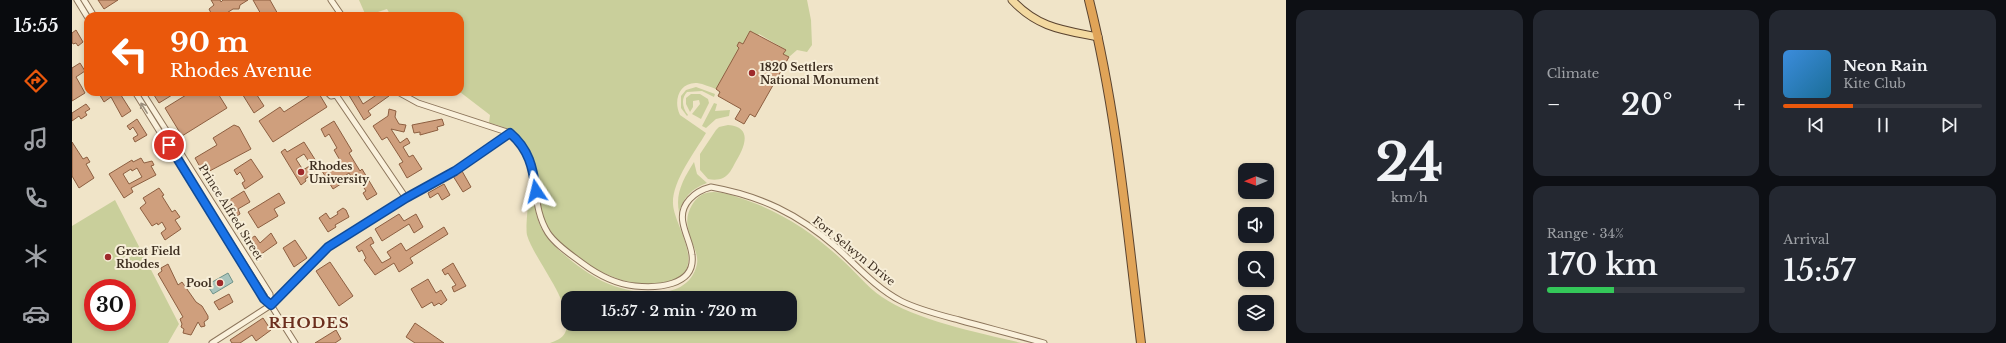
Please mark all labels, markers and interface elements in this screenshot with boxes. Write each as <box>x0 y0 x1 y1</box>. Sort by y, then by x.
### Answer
text: 15:55 <box>13 15 59 37</box>
text: 90 m <box>170 25 248 60</box>
icon: left <box>104 28 156 80</box>
text: Neon Rain <box>1843 56 1928 75</box>
text: Rhodes Avenue <box>170 60 312 82</box>
place label: 1820 Settlers National Monument <box>760 60 880 87</box>
text: Climate <box>1547 65 1599 82</box>
icon: directions <box>22 67 50 95</box>
marker: 1820 Settlers National Monument <box>747 68 757 78</box>
text: Kite Club <box>1843 75 1906 92</box>
text: 20° <box>1621 86 1673 123</box>
text: − <box>1547 91 1561 118</box>
text: + <box>1733 91 1745 118</box>
one-way arrow <box>140 102 148 114</box>
icon: previous <box>1805 114 1827 136</box>
icon: pause <box>1872 114 1894 136</box>
icon: next <box>1938 114 1960 136</box>
icon: music <box>22 125 50 153</box>
pin <box>152 128 186 162</box>
text: 24 <box>1375 131 1444 195</box>
icon: arrive <box>158 134 180 156</box>
place label: Rhodes University <box>309 159 370 186</box>
street label: Prince Alfred Street <box>196 161 267 263</box>
north arrow <box>1238 163 1274 199</box>
map controls <box>1238 163 1274 331</box>
marker: Rhodes University <box>296 167 306 177</box>
position arrow <box>515 170 557 212</box>
icon: phone <box>22 184 50 212</box>
text: km/h <box>1391 189 1428 206</box>
button: sound <box>1238 207 1274 243</box>
street label: Fort Selwyn Drive <box>810 213 898 289</box>
text: Range · 34% <box>1547 225 1624 242</box>
text: Arrival <box>1783 231 1829 248</box>
icon: climate <box>22 242 50 270</box>
place label: Great Field Rhodes <box>116 244 181 271</box>
text: 170 km <box>1547 246 1658 283</box>
button: search <box>1238 251 1274 287</box>
marker: Great Field Rhodes <box>103 252 113 262</box>
text: 15:57 <box>1783 252 1856 289</box>
place label: Pool <box>186 276 212 290</box>
marker: Pool <box>215 278 225 288</box>
speed limit sign: 30 <box>84 279 136 331</box>
button: layers <box>1238 295 1274 331</box>
icon: car <box>22 300 50 328</box>
text: 15:57 · 2 min · 720 m <box>601 301 757 320</box>
district label: RHODES <box>268 313 350 332</box>

